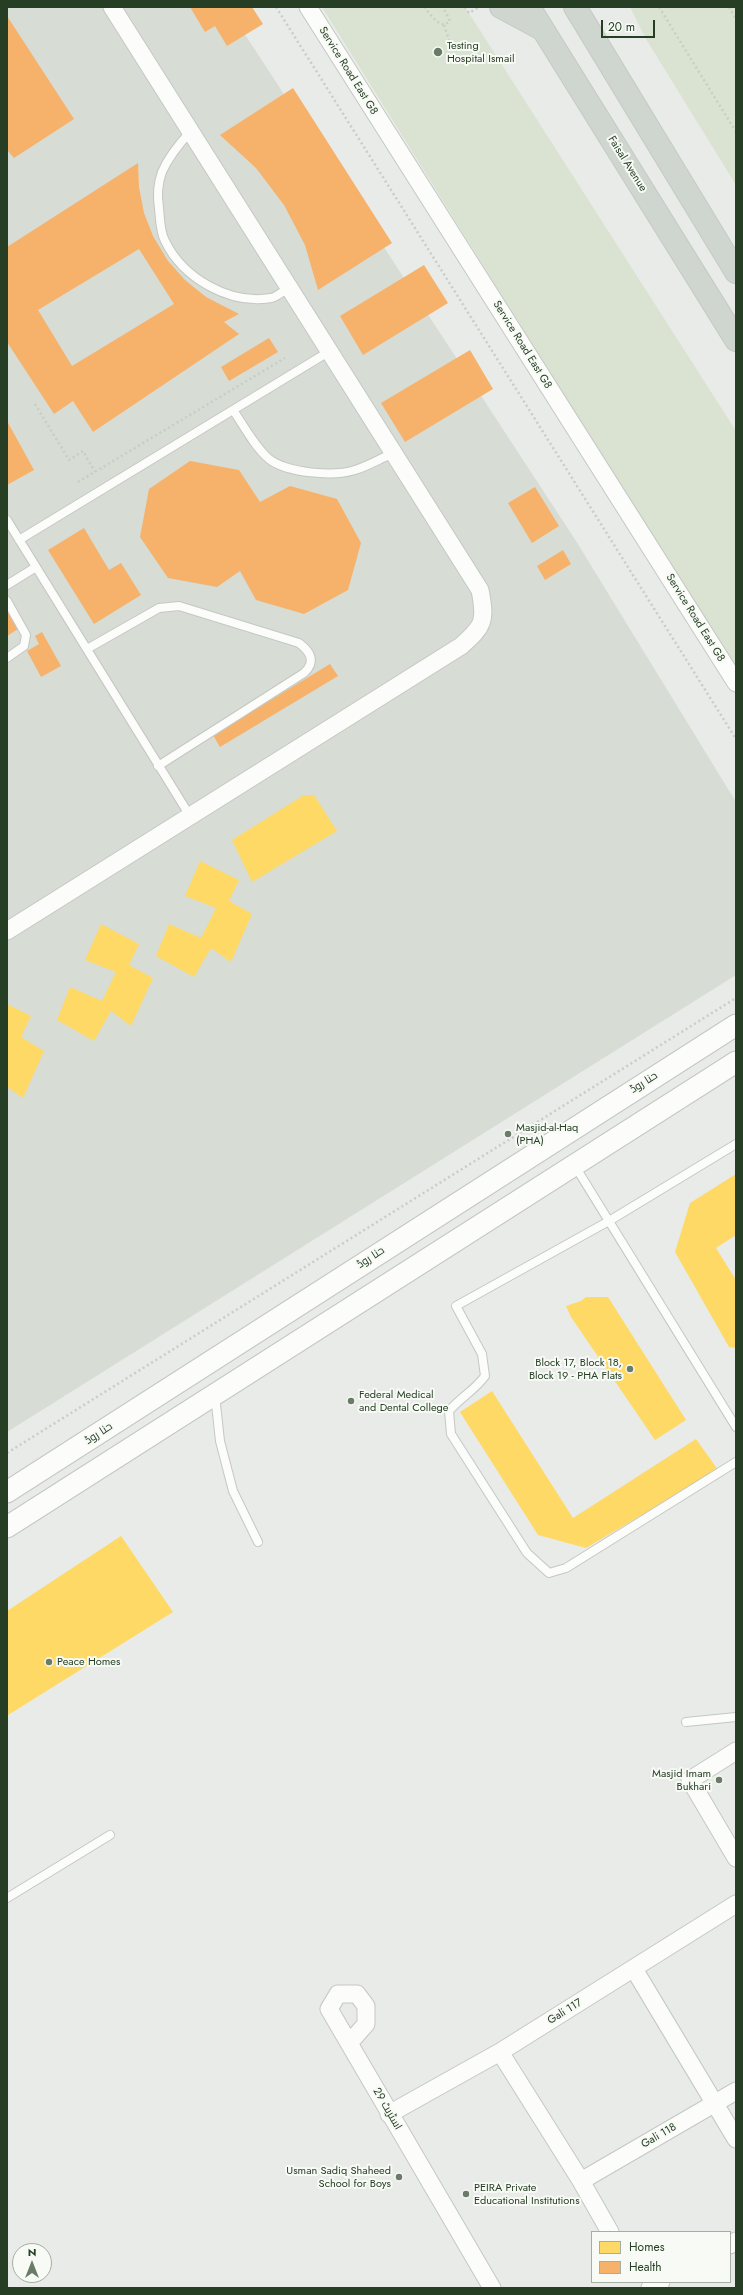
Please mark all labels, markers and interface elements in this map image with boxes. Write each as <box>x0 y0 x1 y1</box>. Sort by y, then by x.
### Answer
scale bar <box>603 12 657 38</box>
text: 20 m <box>608 18 635 36</box>
street label: Service Road East G8 <box>316 25 380 117</box>
place label: Testing Hospital Ismail <box>447 39 515 65</box>
marker: Testing Hospital Ismail <box>432 46 444 58</box>
street label: Faisal Avenue <box>605 134 649 194</box>
street label: Service Road East G8 <box>490 299 554 391</box>
street label: Service Road East G8 <box>663 572 727 664</box>
street label: حنا روڈ <box>628 1069 660 1097</box>
place label: Masjid-al-Haq (PHA) <box>516 1121 578 1147</box>
marker: Masjid-al-Haq (PHA) <box>503 1129 513 1139</box>
street label: حنا روڈ <box>355 1244 387 1272</box>
place label: Block 17, Block 18, Block 19 - PHA Flats <box>529 1356 622 1382</box>
marker: Block 17, Block 18, Block 19 - PHA Flats <box>625 1364 635 1374</box>
place label: Federal Medical and Dental College <box>359 1388 449 1414</box>
marker: Federal Medical and Dental College <box>346 1396 356 1406</box>
street label: حنا روڈ <box>83 1420 115 1448</box>
place label: Peace Homes <box>57 1655 120 1669</box>
marker: Peace Homes <box>44 1657 54 1667</box>
place label: Masjid Imam Bukhari <box>652 1767 711 1793</box>
marker: Masjid Imam Bukhari <box>714 1775 724 1785</box>
street label: Gali 117 <box>545 1996 585 2028</box>
street label: اسٹریٹ 29 <box>370 2086 404 2132</box>
street label: Gali 118 <box>639 2121 679 2151</box>
place label: Usman Sadiq Shaheed School for Boys <box>286 2164 391 2190</box>
marker: Usman Sadiq Shaheed School for Boys <box>394 2172 404 2182</box>
place label: PEIRA Private Educational Institutions <box>474 2181 580 2207</box>
marker: PEIRA Private Educational Institutions <box>461 2189 471 2199</box>
legend <box>591 2231 731 2283</box>
text: Homes <box>629 2238 665 2256</box>
north arrow <box>12 2243 52 2283</box>
text: N <box>28 2244 36 2260</box>
text: Health <box>629 2258 661 2276</box>

